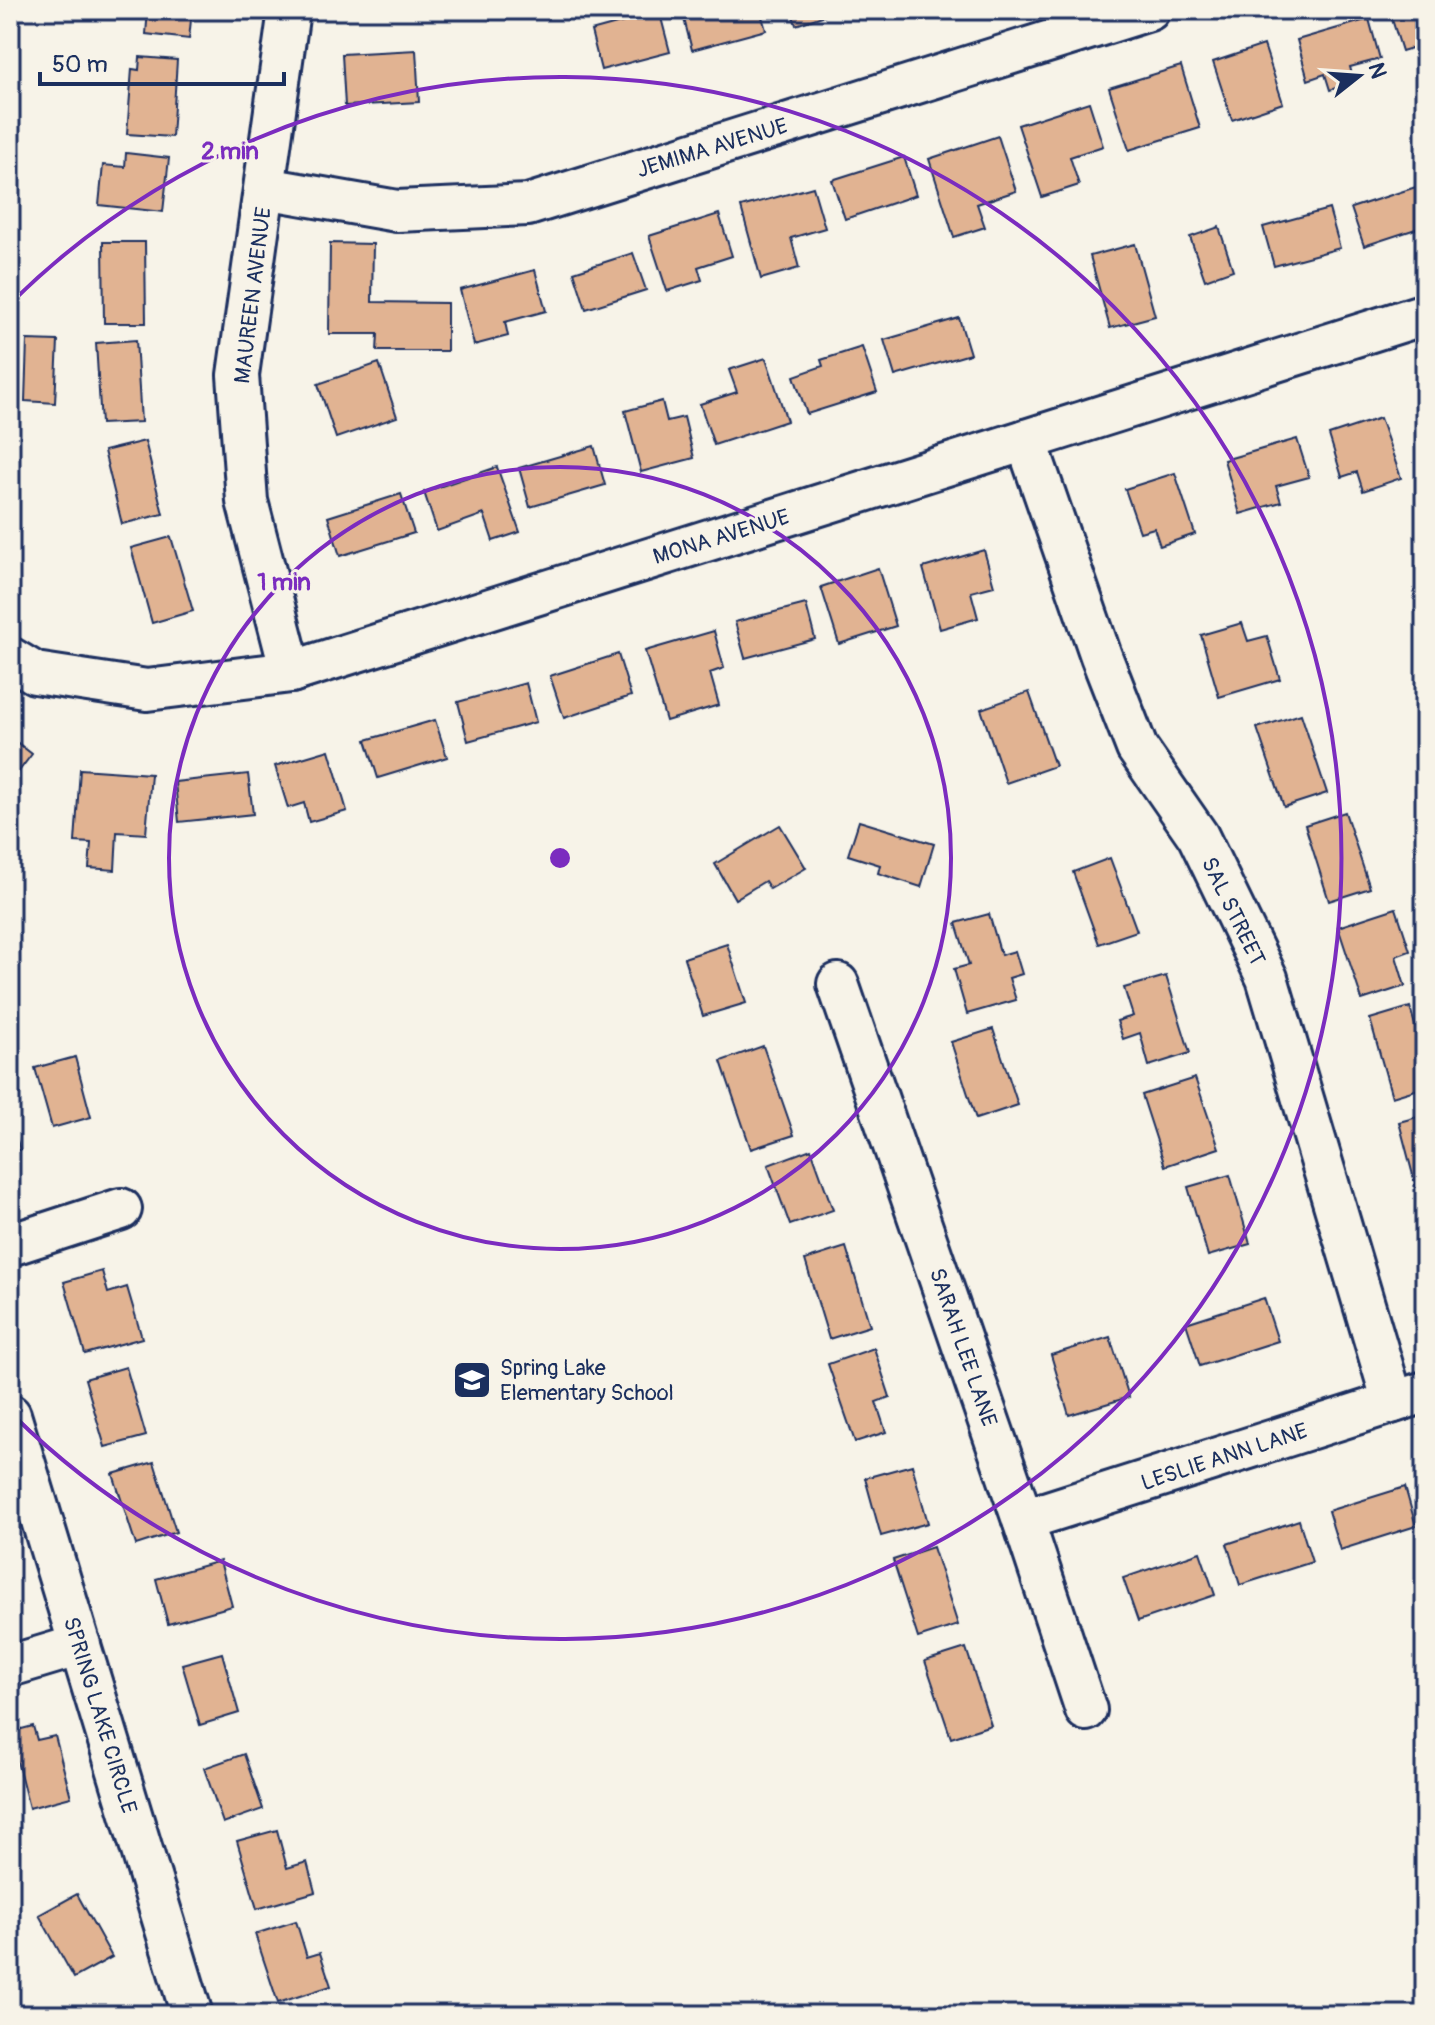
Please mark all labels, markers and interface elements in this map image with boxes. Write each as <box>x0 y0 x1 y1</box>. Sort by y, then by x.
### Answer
scale bar <box>40 36 284 86</box>
north arrow <box>1319 36 1399 116</box>
text: 50 m <box>52 50 108 79</box>
text: N <box>1362 59 1393 82</box>
street label: JEMIMA AVENUE <box>633 112 791 184</box>
text: 2 min <box>201 137 259 166</box>
street label: MAUREEN AVENUE <box>228 205 278 385</box>
street label: MONA AVENUE <box>650 503 793 571</box>
text: 1 min <box>257 568 311 597</box>
centre of rings <box>546 844 574 872</box>
street label: SAL STREET <box>1195 853 1271 970</box>
street label: SARAH LEE LANE <box>923 1264 1003 1430</box>
place label: Spring Lake Elementary School <box>500 1354 674 1407</box>
school or university icon: Spring Lake Elementary School <box>451 1359 493 1401</box>
street label: LESLIE ANN LANE <box>1138 1417 1311 1497</box>
street label: SPRING LAKE CIRCLE <box>57 1614 143 1817</box>

